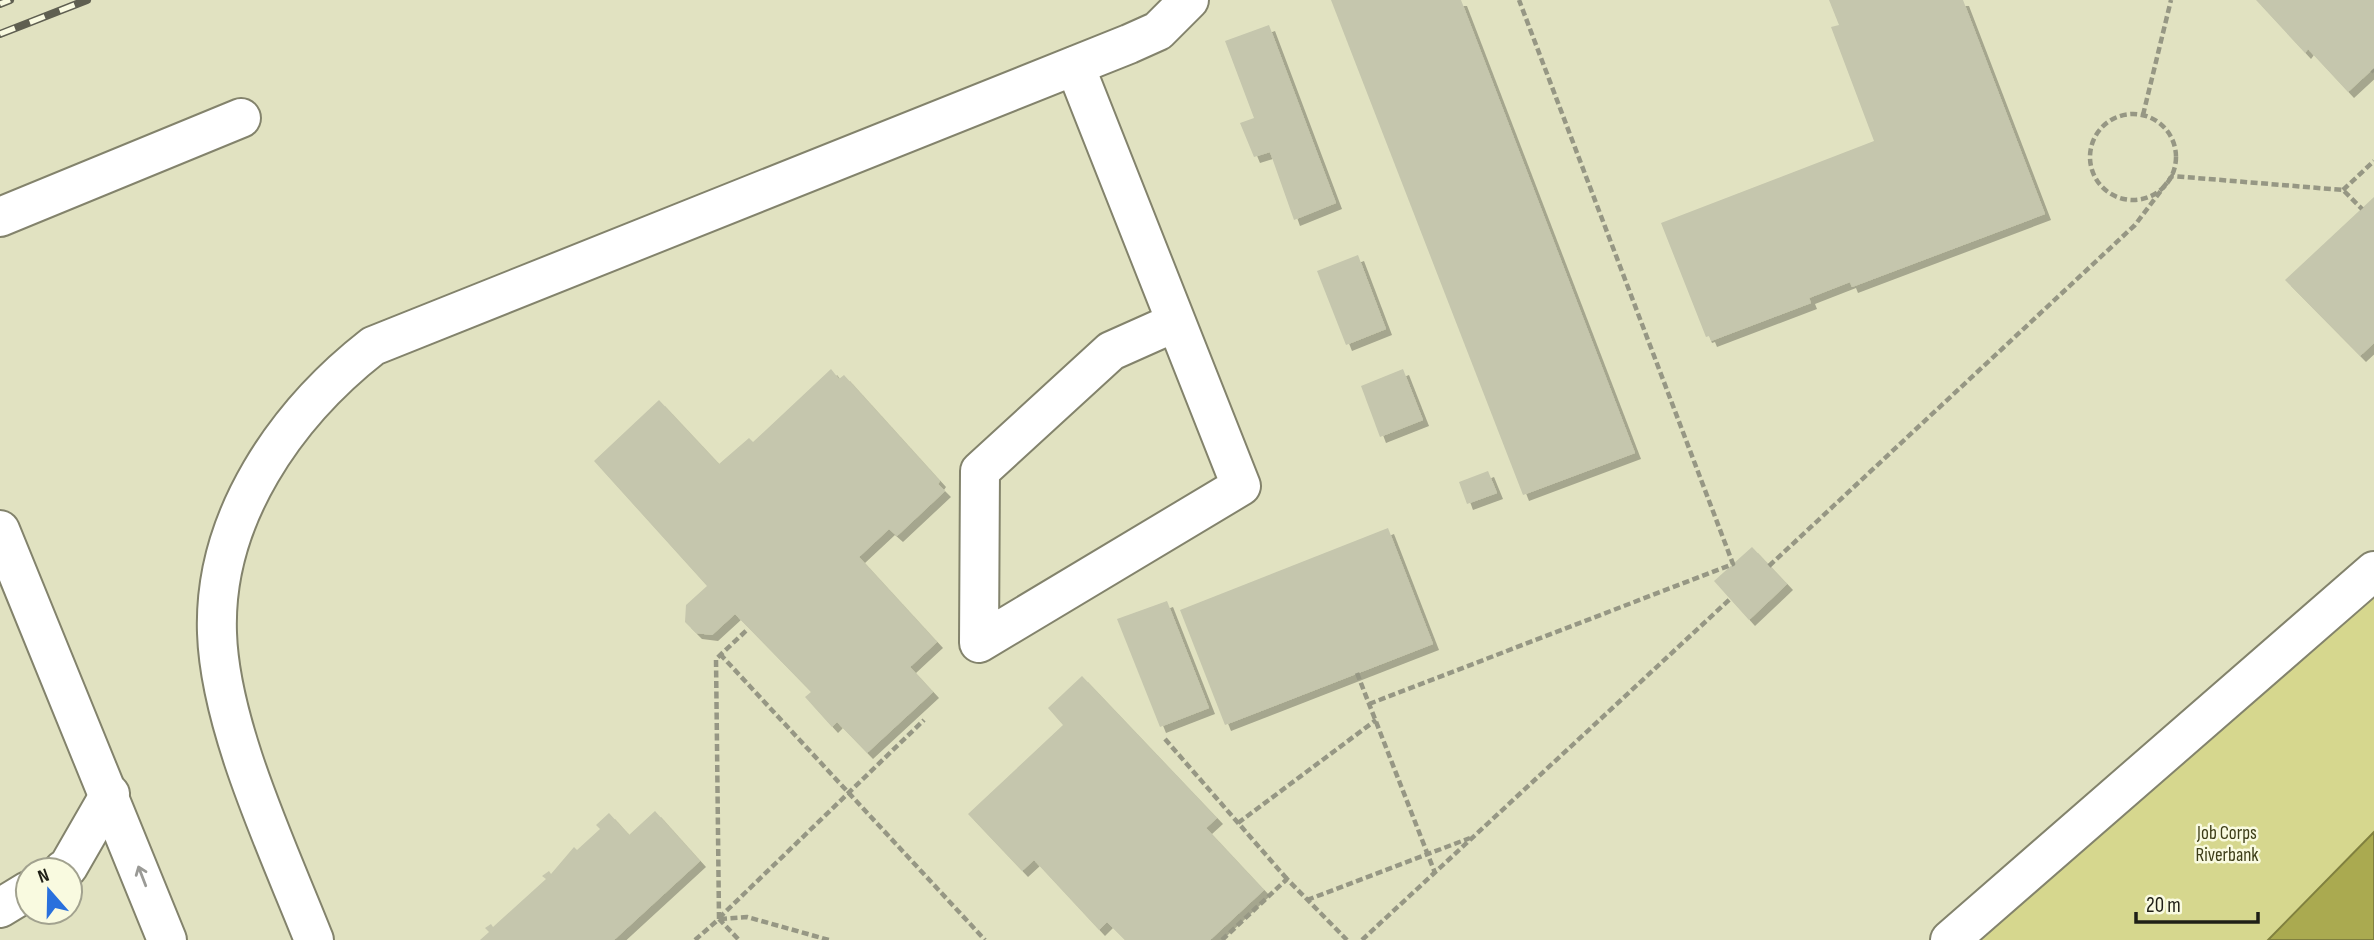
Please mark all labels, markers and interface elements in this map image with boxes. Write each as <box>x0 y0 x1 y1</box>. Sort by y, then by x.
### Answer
park label: Job Corps Riverbank <box>2195 822 2259 867</box>
north arrow <box>14 856 84 926</box>
text: N <box>35 864 52 889</box>
one-way arrow <box>135 866 148 888</box>
scale bar <box>2136 880 2258 924</box>
text: 20 m <box>2146 893 2181 918</box>

